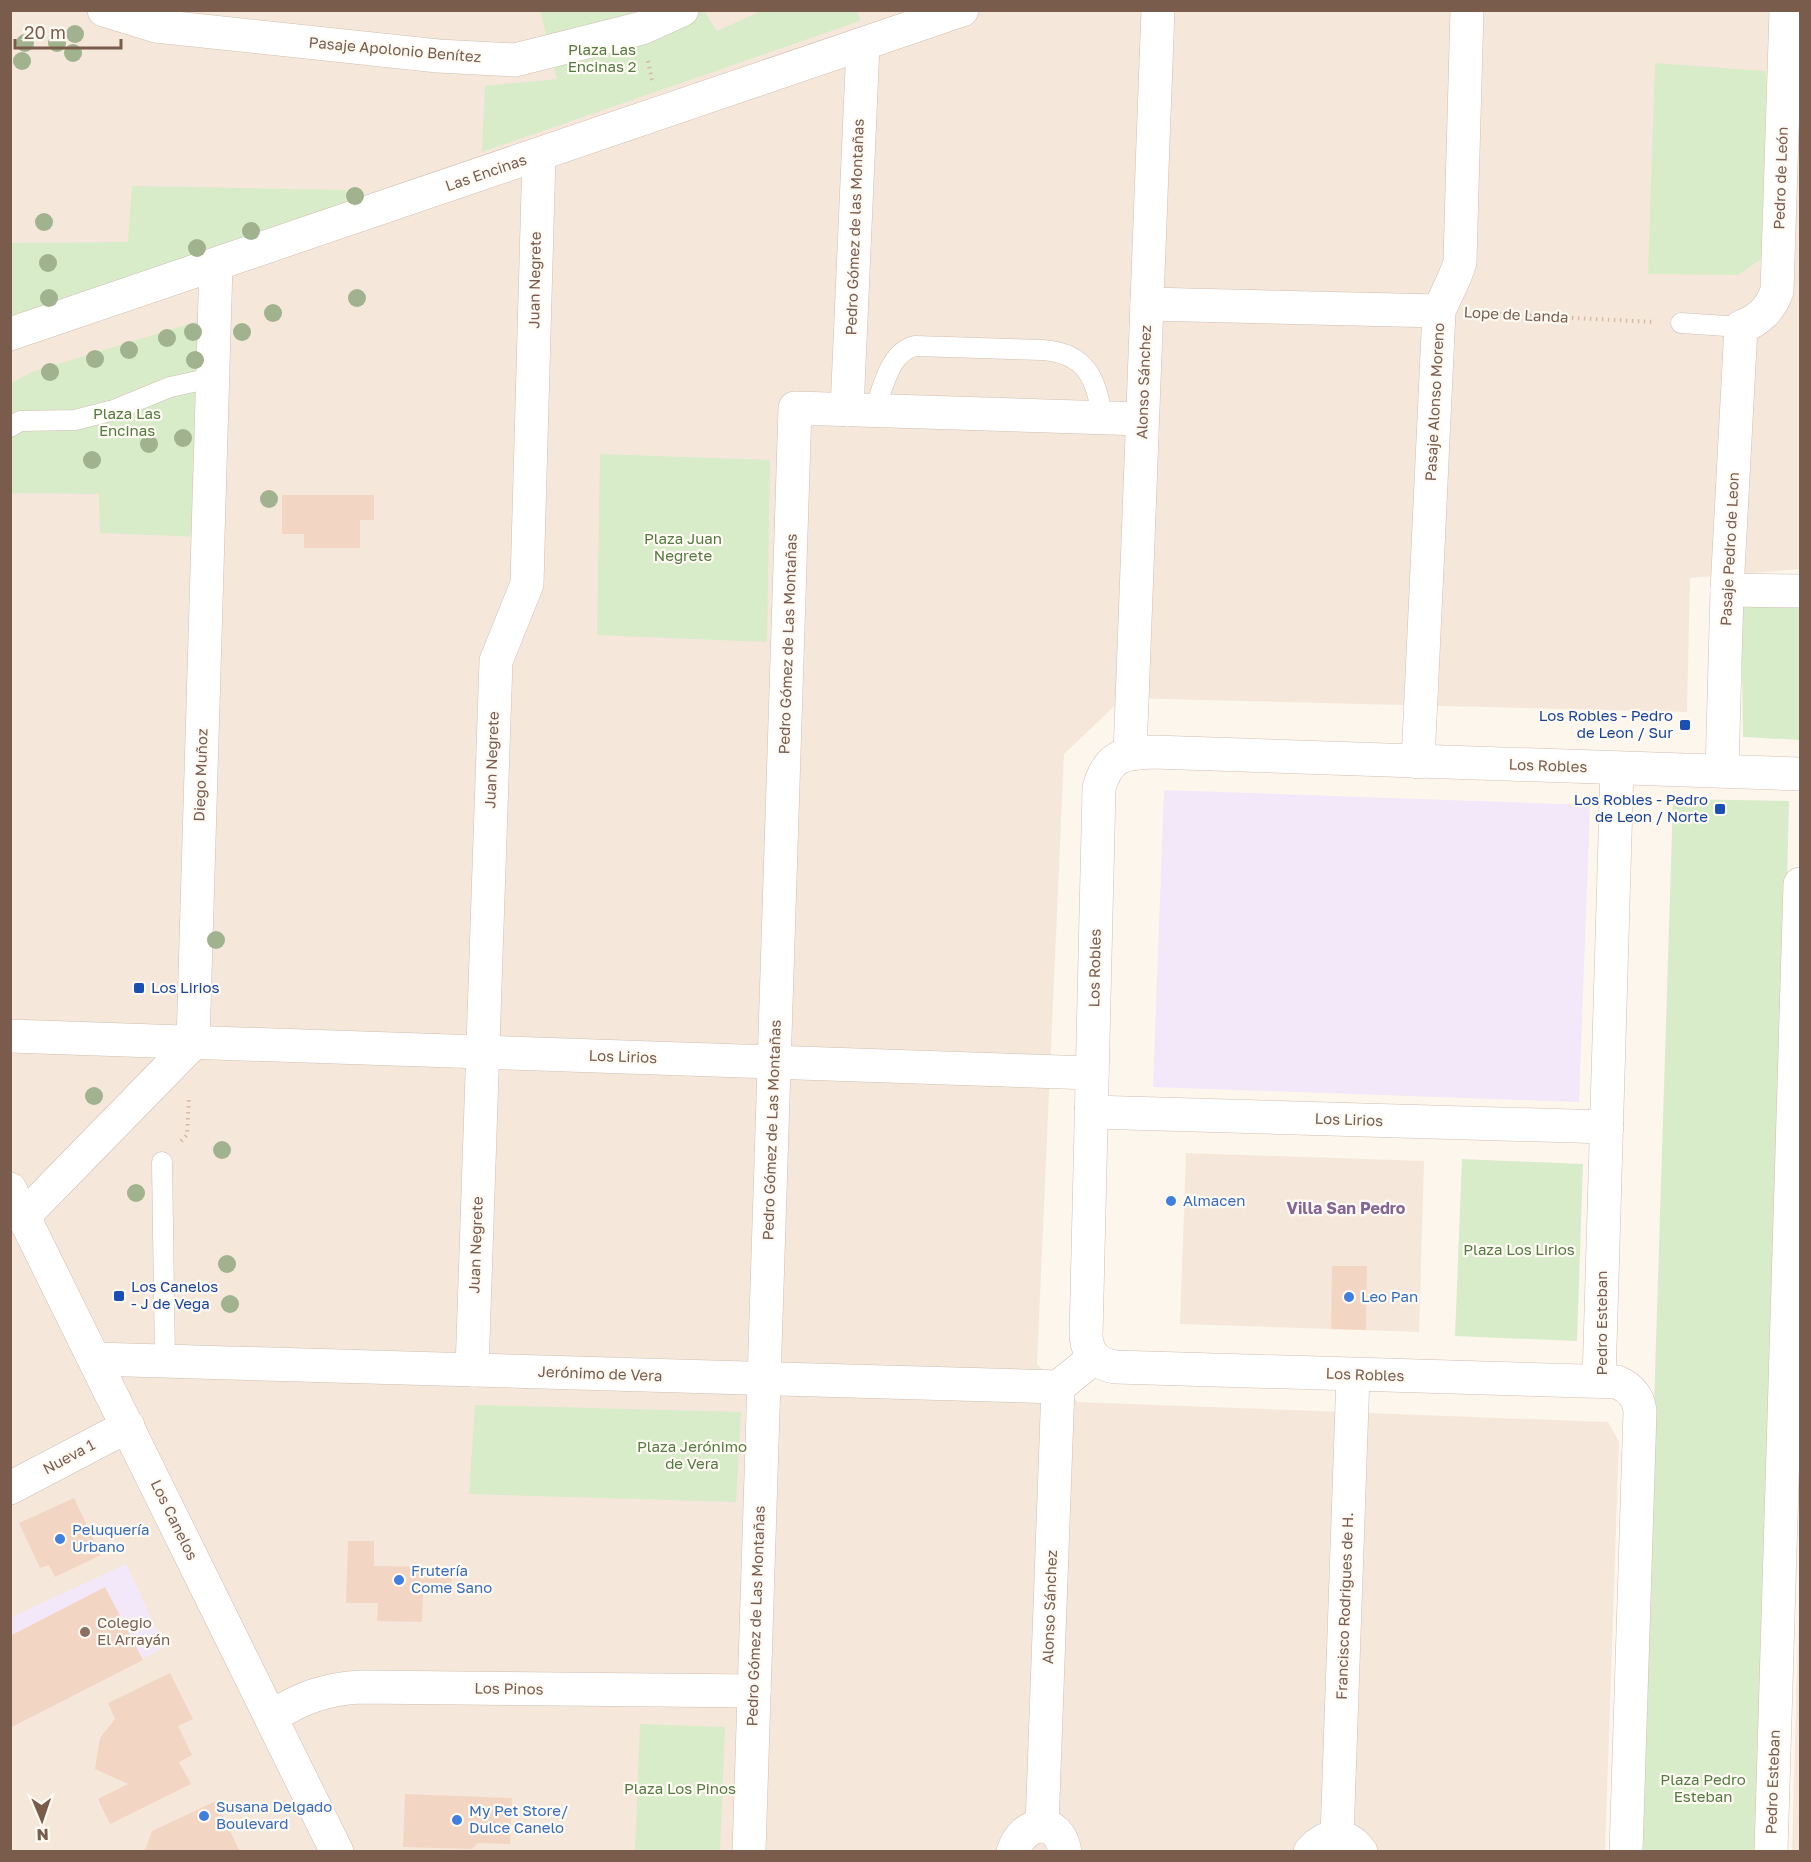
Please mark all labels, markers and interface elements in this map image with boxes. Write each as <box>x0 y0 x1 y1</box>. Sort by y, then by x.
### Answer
scale bar <box>15 12 122 50</box>
text: 20 m <box>24 21 66 43</box>
street label: Pasaje Apolonio Benítez <box>308 32 483 66</box>
park label: Plaza Las Encinas 2 <box>568 40 636 75</box>
street label: Pedro Gómez de las Montañas <box>841 118 867 336</box>
street label: Pedro de León <box>1769 126 1791 230</box>
street label: Las Encinas <box>443 150 529 194</box>
street label: Juan Negrete <box>524 231 544 329</box>
street label: Lope de Landa <box>1463 302 1569 326</box>
street label: Pasaje Alonso Moreno <box>1421 322 1447 482</box>
street label: Alonso Sánchez <box>1132 324 1154 439</box>
park label: Plaza Las Encinas <box>93 404 161 439</box>
street label: Pasaje Pedro de Leon <box>1716 472 1742 626</box>
park label: Plaza Juan Negrete <box>644 529 722 564</box>
street label: Pedro Gómez de Las Montañas <box>774 533 800 755</box>
place label: Los Robles - Pedro de Leon / Sur <box>1539 706 1673 741</box>
street label: Juan Negrete <box>480 711 502 809</box>
marker: Los Robles - Pedro de Leon / Sur <box>1678 718 1692 732</box>
street label: Diego Muñoz <box>189 728 211 822</box>
street label: Los Robles <box>1508 755 1588 775</box>
place label: Los Robles - Pedro de Leon / Norte <box>1574 790 1708 825</box>
marker: Los Robles - Pedro de Leon / Norte <box>1713 802 1727 816</box>
street label: Los Robles <box>1084 928 1104 1007</box>
place label: Los Lirios <box>151 978 220 996</box>
marker: Los Lirios <box>132 981 146 995</box>
street label: Pedro Gómez de Las Montañas <box>758 1019 784 1241</box>
street label: Los Lirios <box>588 1046 658 1066</box>
street label: Los Lirios <box>1314 1109 1384 1129</box>
place label: Almacen <box>1183 1191 1245 1209</box>
marker: Almacen <box>1164 1194 1178 1208</box>
street label: Juan Negrete <box>464 1196 486 1294</box>
district label: Villa San Pedro <box>1287 1198 1406 1218</box>
park label: Plaza Los Lirios <box>1463 1240 1575 1258</box>
street label: Pedro Esteban <box>1592 1271 1610 1375</box>
place label: Los Canelos - J de Vega <box>131 1277 218 1312</box>
place label: Leo Pan <box>1361 1287 1418 1305</box>
marker: Los Canelos - J de Vega <box>112 1289 126 1303</box>
marker: Leo Pan <box>1342 1290 1356 1304</box>
street label: Jerónimo de Vera <box>537 1362 663 1384</box>
street label: Los Robles <box>1325 1364 1405 1384</box>
street label: Nueva 1 <box>39 1435 98 1477</box>
park label: Plaza Jerónimo de Vera <box>637 1437 747 1472</box>
street label: Los Canelos <box>148 1476 202 1563</box>
street label: Pedro Gómez de Las Montañas <box>742 1505 768 1727</box>
street label: Francisco Rodrigues de H. <box>1332 1512 1356 1700</box>
place label: Peluquería Urbano <box>72 1520 150 1555</box>
marker: Peluquería Urbano <box>53 1532 67 1546</box>
street label: Alonso Sánchez <box>1038 1549 1060 1664</box>
place label: Frutería Come Sano <box>411 1561 492 1596</box>
marker: Frutería Come Sano <box>392 1573 406 1587</box>
place label: Colegio El Arrayán <box>97 1613 170 1648</box>
marker: Colegio El Arrayán <box>78 1625 92 1639</box>
street label: Los Pinos <box>474 1678 544 1698</box>
street label: Pedro Esteban <box>1761 1729 1783 1835</box>
park label: Plaza Pedro Esteban <box>1660 1770 1746 1805</box>
park label: Plaza Los Pinos <box>624 1779 736 1797</box>
north arrow <box>12 1790 72 1850</box>
place label: Susana Delgado Boulevard <box>216 1797 332 1832</box>
place label: My Pet Store/ Dulce Canelo <box>469 1801 568 1836</box>
marker: Susana Delgado Boulevard <box>197 1809 211 1823</box>
marker: My Pet Store/ Dulce Canelo <box>450 1813 464 1827</box>
text: N <box>36 1825 49 1845</box>

